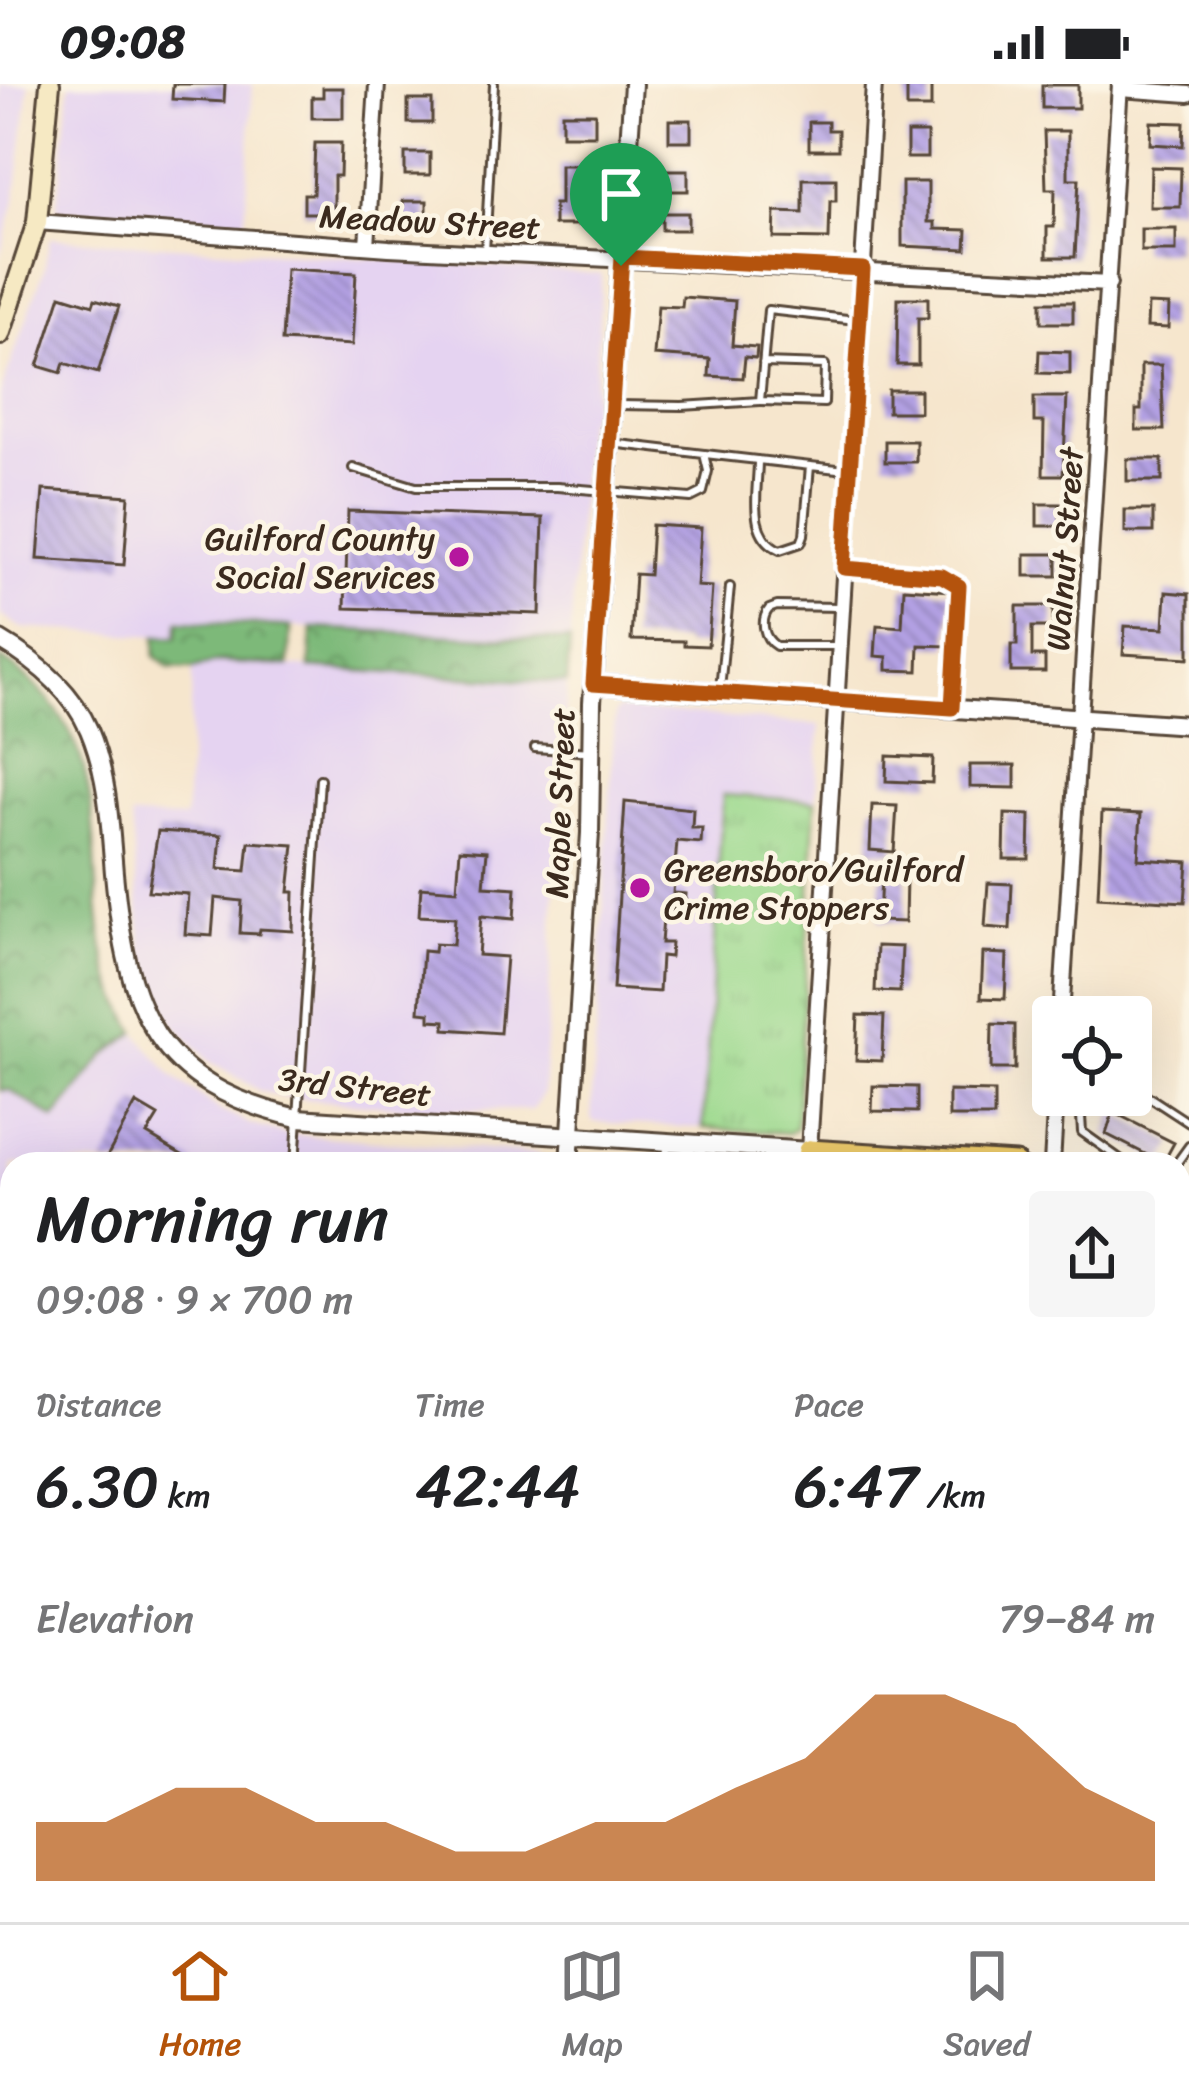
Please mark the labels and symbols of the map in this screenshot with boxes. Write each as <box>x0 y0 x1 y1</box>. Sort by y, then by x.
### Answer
pin <box>570 143 672 266</box>
street label: Meadow Street <box>318 187 542 257</box>
street label: Walnut Street <box>1029 444 1101 653</box>
place label: Guilford County Social Services <box>205 510 436 606</box>
marker: Guilford County Social Services <box>446 544 472 570</box>
street label: Maple Street <box>528 707 592 899</box>
place label: Greensboro/Guilford Crime Stoppers <box>664 841 965 937</box>
marker: Greensboro/Guilford Crime Stoppers <box>627 875 653 901</box>
street label: 3rd Street <box>276 1050 434 1124</box>

